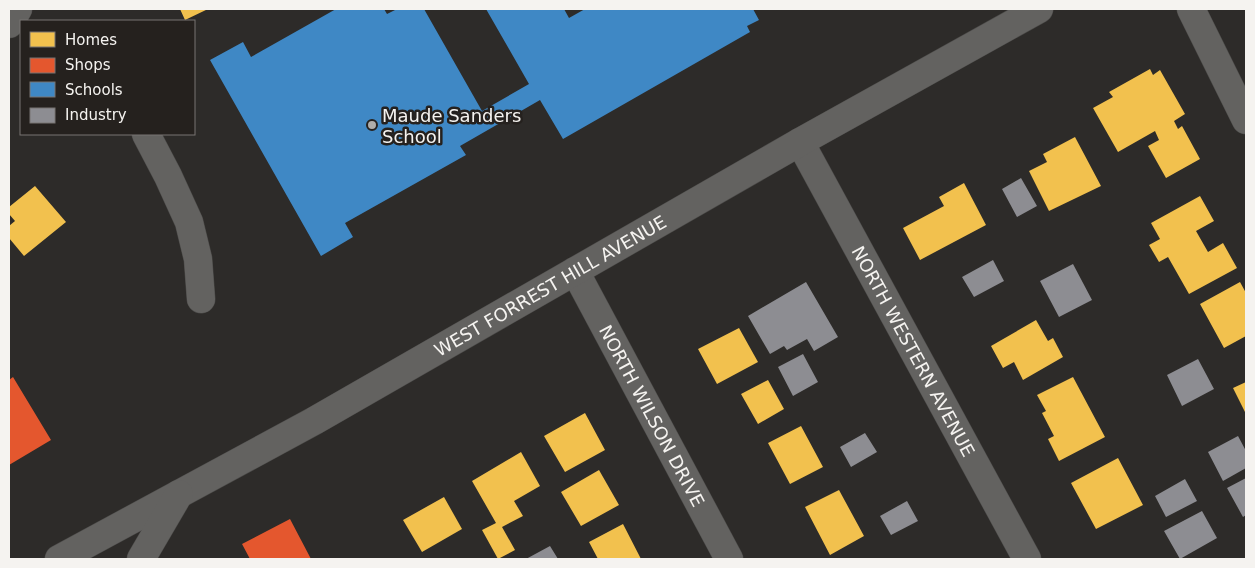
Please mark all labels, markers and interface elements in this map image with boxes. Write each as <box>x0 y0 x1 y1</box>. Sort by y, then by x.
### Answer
legend <box>20 20 195 135</box>
text: Homes <box>65 31 117 49</box>
text: Shops <box>65 56 111 74</box>
text: Schools <box>65 81 123 99</box>
place label: Maude Sanders School <box>382 105 521 147</box>
text: Industry <box>65 106 127 124</box>
marker: Maude Sanders School <box>366 119 378 131</box>
street label: WEST FORREST HILL AVENUE <box>430 211 670 360</box>
street label: NORTH WESTERN AVENUE <box>848 242 980 460</box>
street label: NORTH WILSON DRIVE <box>595 321 709 510</box>

